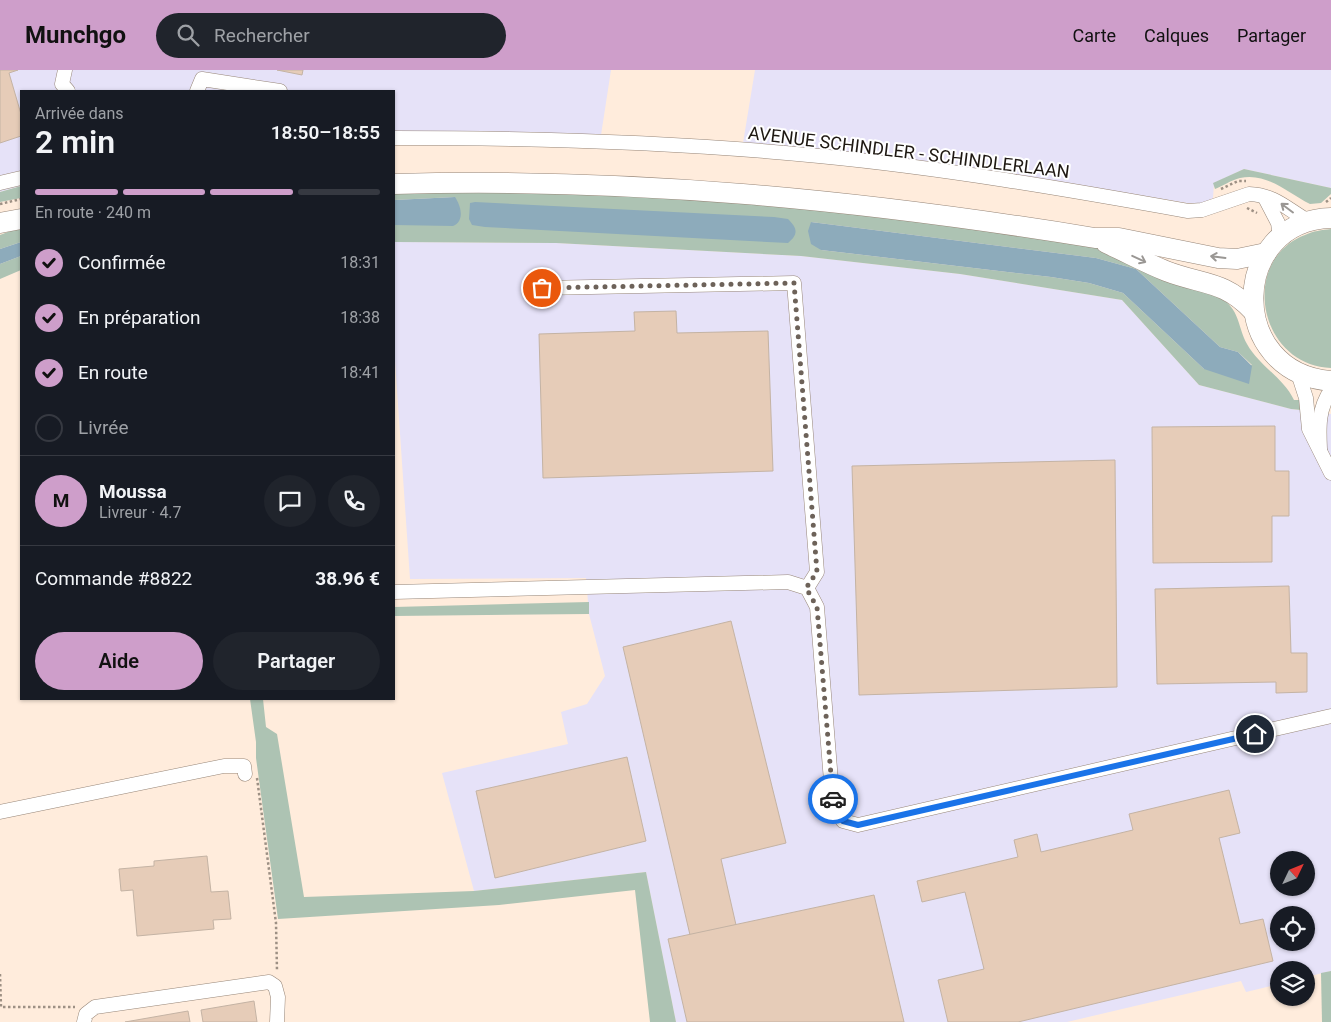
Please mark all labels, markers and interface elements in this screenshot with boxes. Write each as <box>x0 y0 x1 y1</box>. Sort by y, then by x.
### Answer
search box <box>156 13 506 58</box>
text: Munchgo <box>25 21 126 49</box>
icon: search <box>174 21 202 49</box>
text: Rechercher <box>214 24 310 47</box>
text: Carte <box>1073 25 1116 46</box>
text: Calques <box>1144 25 1209 46</box>
text: Partager <box>1237 25 1306 46</box>
text: Arrivée dans <box>35 104 124 123</box>
text: 18:50–18:55 <box>271 121 380 144</box>
street label: AVENUE SCHINDLER - SCHINDLERLAAN <box>747 122 1071 182</box>
text: 2 min <box>35 123 115 161</box>
text: En route · 240 m <box>35 203 151 222</box>
one-way arrow <box>1280 203 1294 213</box>
icon: check <box>35 249 63 277</box>
text: Confirmée <box>78 251 165 274</box>
one-way arrow <box>1210 252 1226 262</box>
text: 18:31 <box>340 253 380 272</box>
one-way arrow <box>1131 254 1146 264</box>
pin <box>521 267 563 309</box>
icon: bag <box>528 274 556 302</box>
icon: check <box>35 304 63 332</box>
text: En préparation <box>78 306 201 329</box>
text: 18:38 <box>340 308 380 327</box>
icon: check <box>35 359 63 387</box>
text: En route <box>78 361 148 384</box>
text: 18:41 <box>340 363 380 382</box>
text: Livrée <box>78 416 128 439</box>
button: chat <box>264 475 316 527</box>
button: phone <box>328 475 380 527</box>
text: Moussa <box>99 480 167 503</box>
text: M <box>53 489 69 512</box>
text: Livreur · 4.7 <box>99 503 182 522</box>
text: Commande #8822 <box>35 567 192 590</box>
text: 38.96 € <box>315 567 380 590</box>
button: Aide <box>35 632 203 690</box>
button: Partager <box>213 632 380 690</box>
pin <box>1234 713 1276 755</box>
icon: home <box>1241 720 1269 748</box>
courier <box>808 774 858 824</box>
icon: car <box>819 785 847 813</box>
north arrow <box>1270 851 1315 896</box>
map controls <box>1270 851 1315 1006</box>
button: locate <box>1270 906 1315 951</box>
button: layers <box>1270 961 1315 1006</box>

